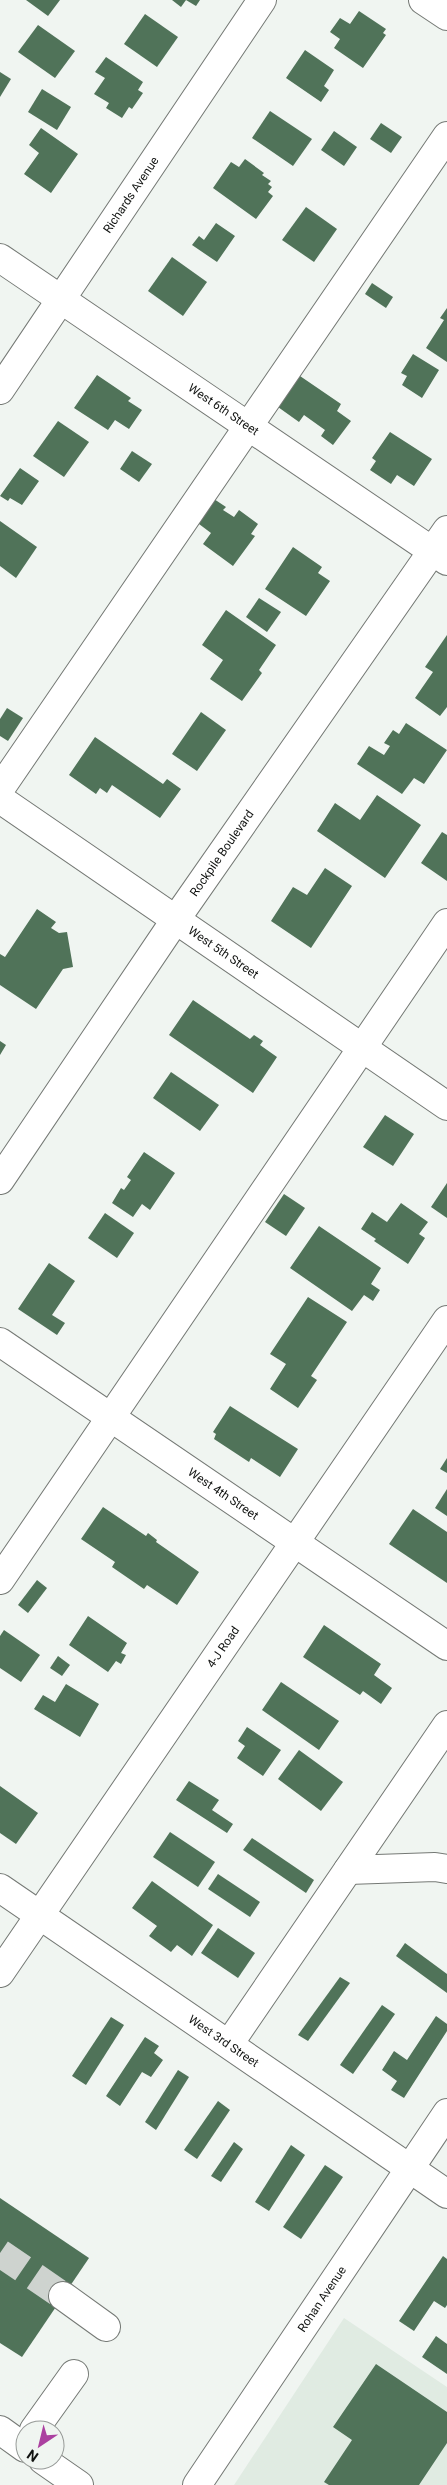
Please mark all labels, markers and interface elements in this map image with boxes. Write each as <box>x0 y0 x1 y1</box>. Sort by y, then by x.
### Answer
street label: Richards Avenue <box>100 154 162 236</box>
street label: West 6th Street <box>186 381 261 438</box>
street label: Rockpile Boulevard <box>187 807 257 899</box>
street label: West 5th Street <box>186 923 261 981</box>
street label: West 4th Street <box>185 1465 261 1523</box>
street label: 4-J Road <box>204 1624 242 1671</box>
street label: West 3rd Street <box>186 2012 262 2070</box>
street label: Rohan Avenue <box>295 2264 349 2335</box>
north arrow <box>15 2420 65 2470</box>
text: N <box>24 2446 41 2465</box>

